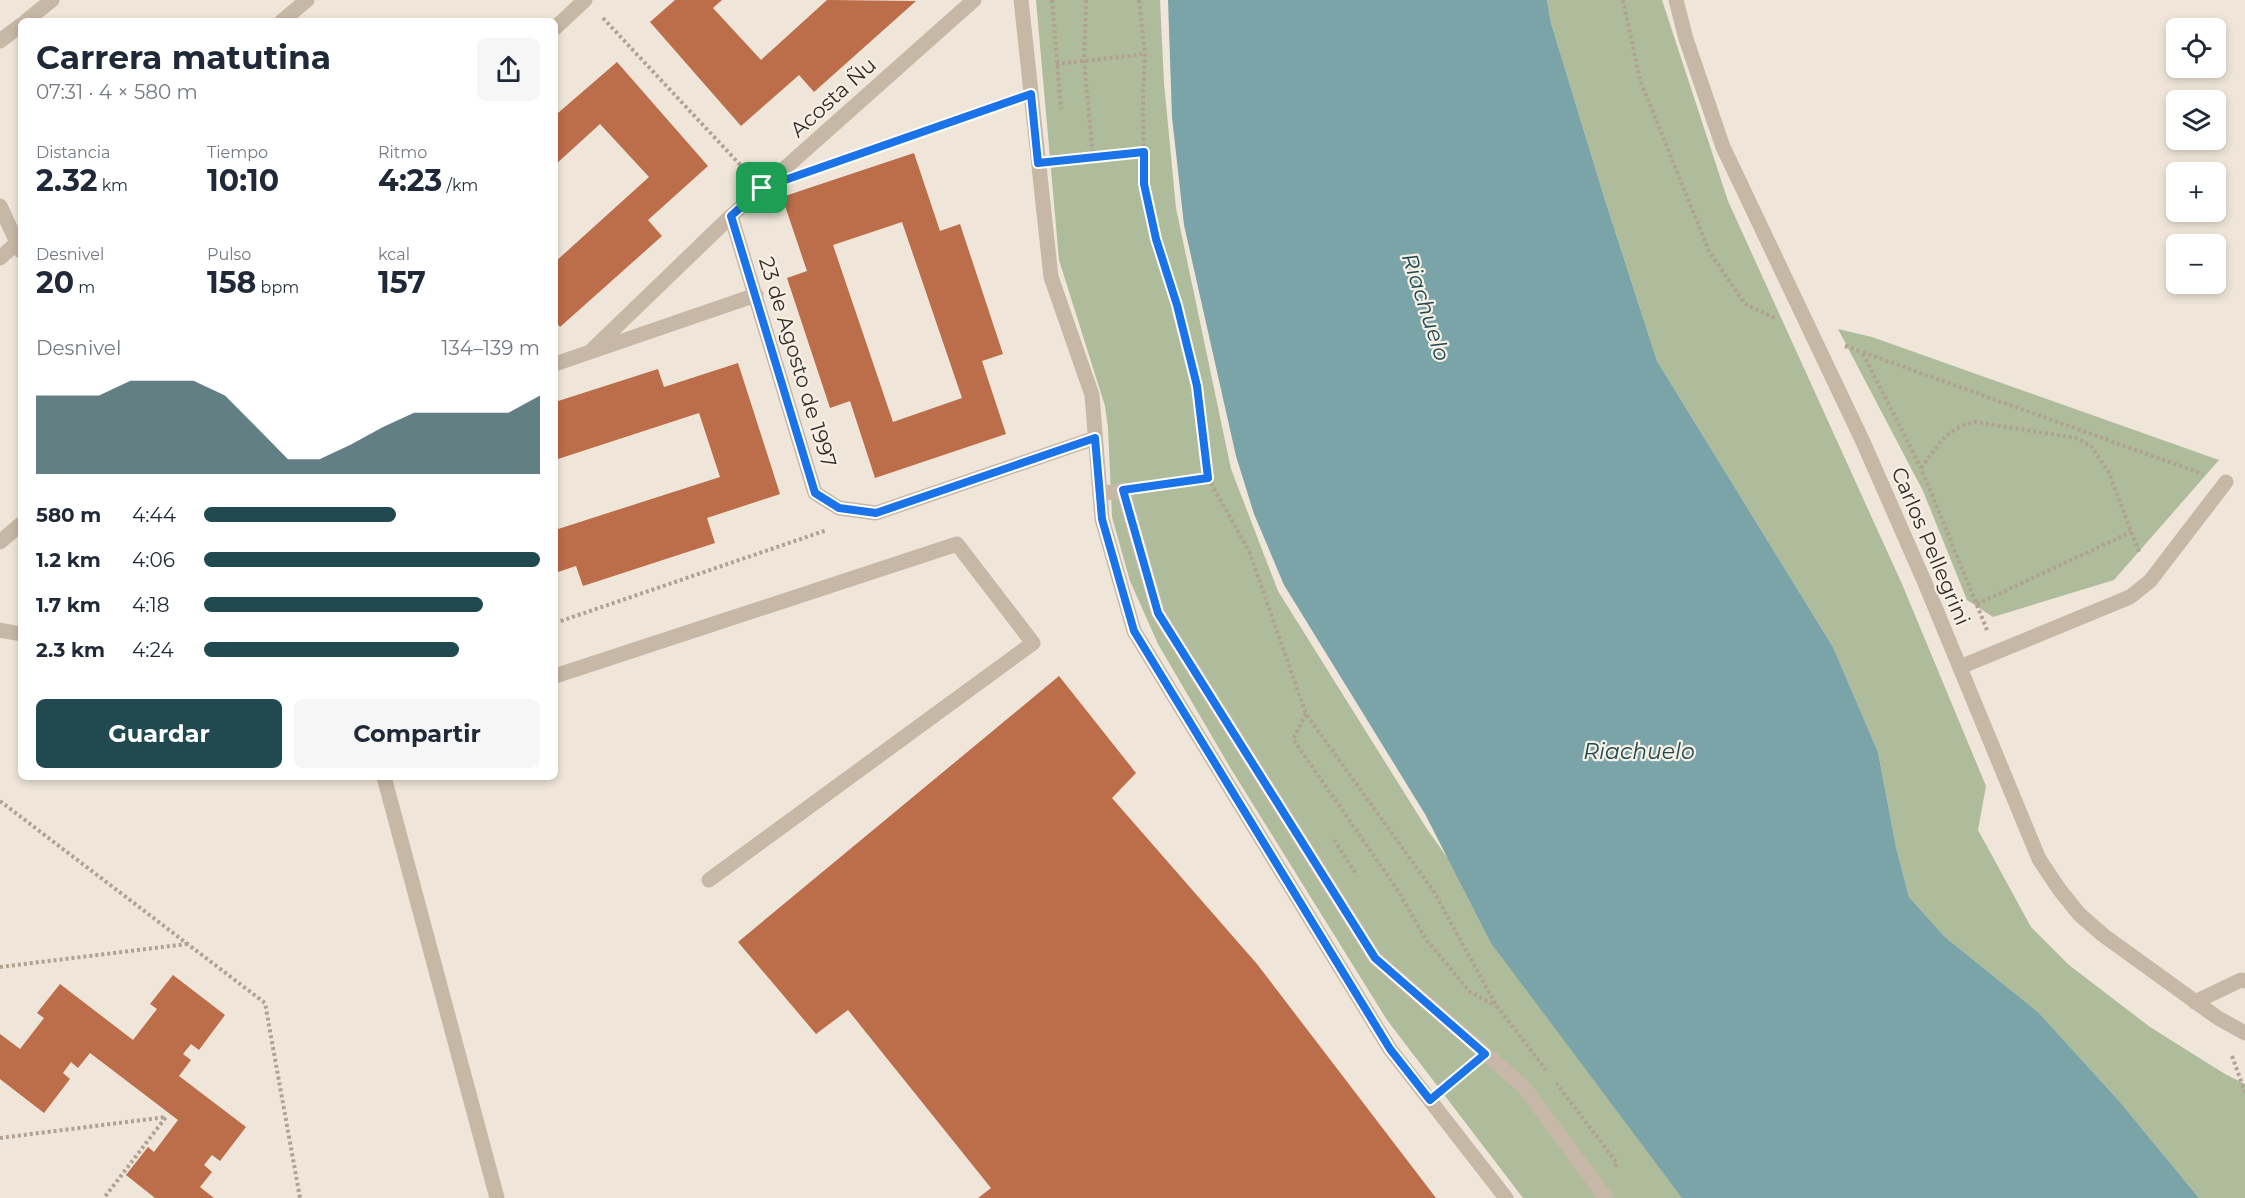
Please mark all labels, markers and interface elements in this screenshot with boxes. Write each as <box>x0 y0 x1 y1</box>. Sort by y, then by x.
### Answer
map controls <box>2166 18 2226 294</box>
button: locate <box>2166 18 2226 78</box>
text: Carrera matutina <box>36 37 331 77</box>
button: share <box>477 38 540 101</box>
street label: Acosta Ñu <box>785 52 881 142</box>
text: 07:31 · 4 × 580 m <box>36 80 198 104</box>
button: layers <box>2166 90 2226 150</box>
text: Distancia <box>36 143 110 162</box>
text: Tiempo <box>207 143 268 162</box>
text: Ritmo <box>378 143 427 162</box>
text: 2.32 <box>36 162 97 199</box>
text: 10:10 <box>207 162 279 199</box>
text: 4:23 <box>378 162 442 199</box>
pin <box>736 162 787 213</box>
button: + <box>2166 162 2226 222</box>
icon: arrive <box>745 171 778 204</box>
text: km <box>97 176 128 195</box>
text: /km <box>442 176 478 195</box>
button: − <box>2166 234 2226 294</box>
text: Desnivel <box>36 245 104 264</box>
text: Pulso <box>207 245 251 264</box>
text: kcal <box>378 245 410 264</box>
water label: Riachuelo <box>1396 250 1456 364</box>
street label: 23 de Agosto de 1997 <box>754 254 842 470</box>
text: 20 <box>36 264 74 301</box>
text: 158 <box>207 264 256 301</box>
text: 157 <box>378 264 426 301</box>
text: m <box>74 278 95 297</box>
text: bpm <box>256 278 299 297</box>
text: Desnivel <box>36 336 121 360</box>
text: 134–139 m <box>441 336 540 360</box>
street label: Carlos Pellegrini <box>1886 463 1976 629</box>
text: 580 m <box>36 503 101 527</box>
text: 4:44 <box>132 503 176 527</box>
text: 1.2 km <box>36 548 101 572</box>
text: 4:06 <box>132 548 175 572</box>
text: 1.7 km <box>36 593 101 617</box>
text: 4:18 <box>132 593 170 617</box>
text: 2.3 km <box>36 638 105 662</box>
text: 4:24 <box>132 638 174 662</box>
button: Guardar <box>36 699 282 768</box>
button: Compartir <box>294 699 540 768</box>
water label: Riachuelo <box>1583 738 1695 765</box>

